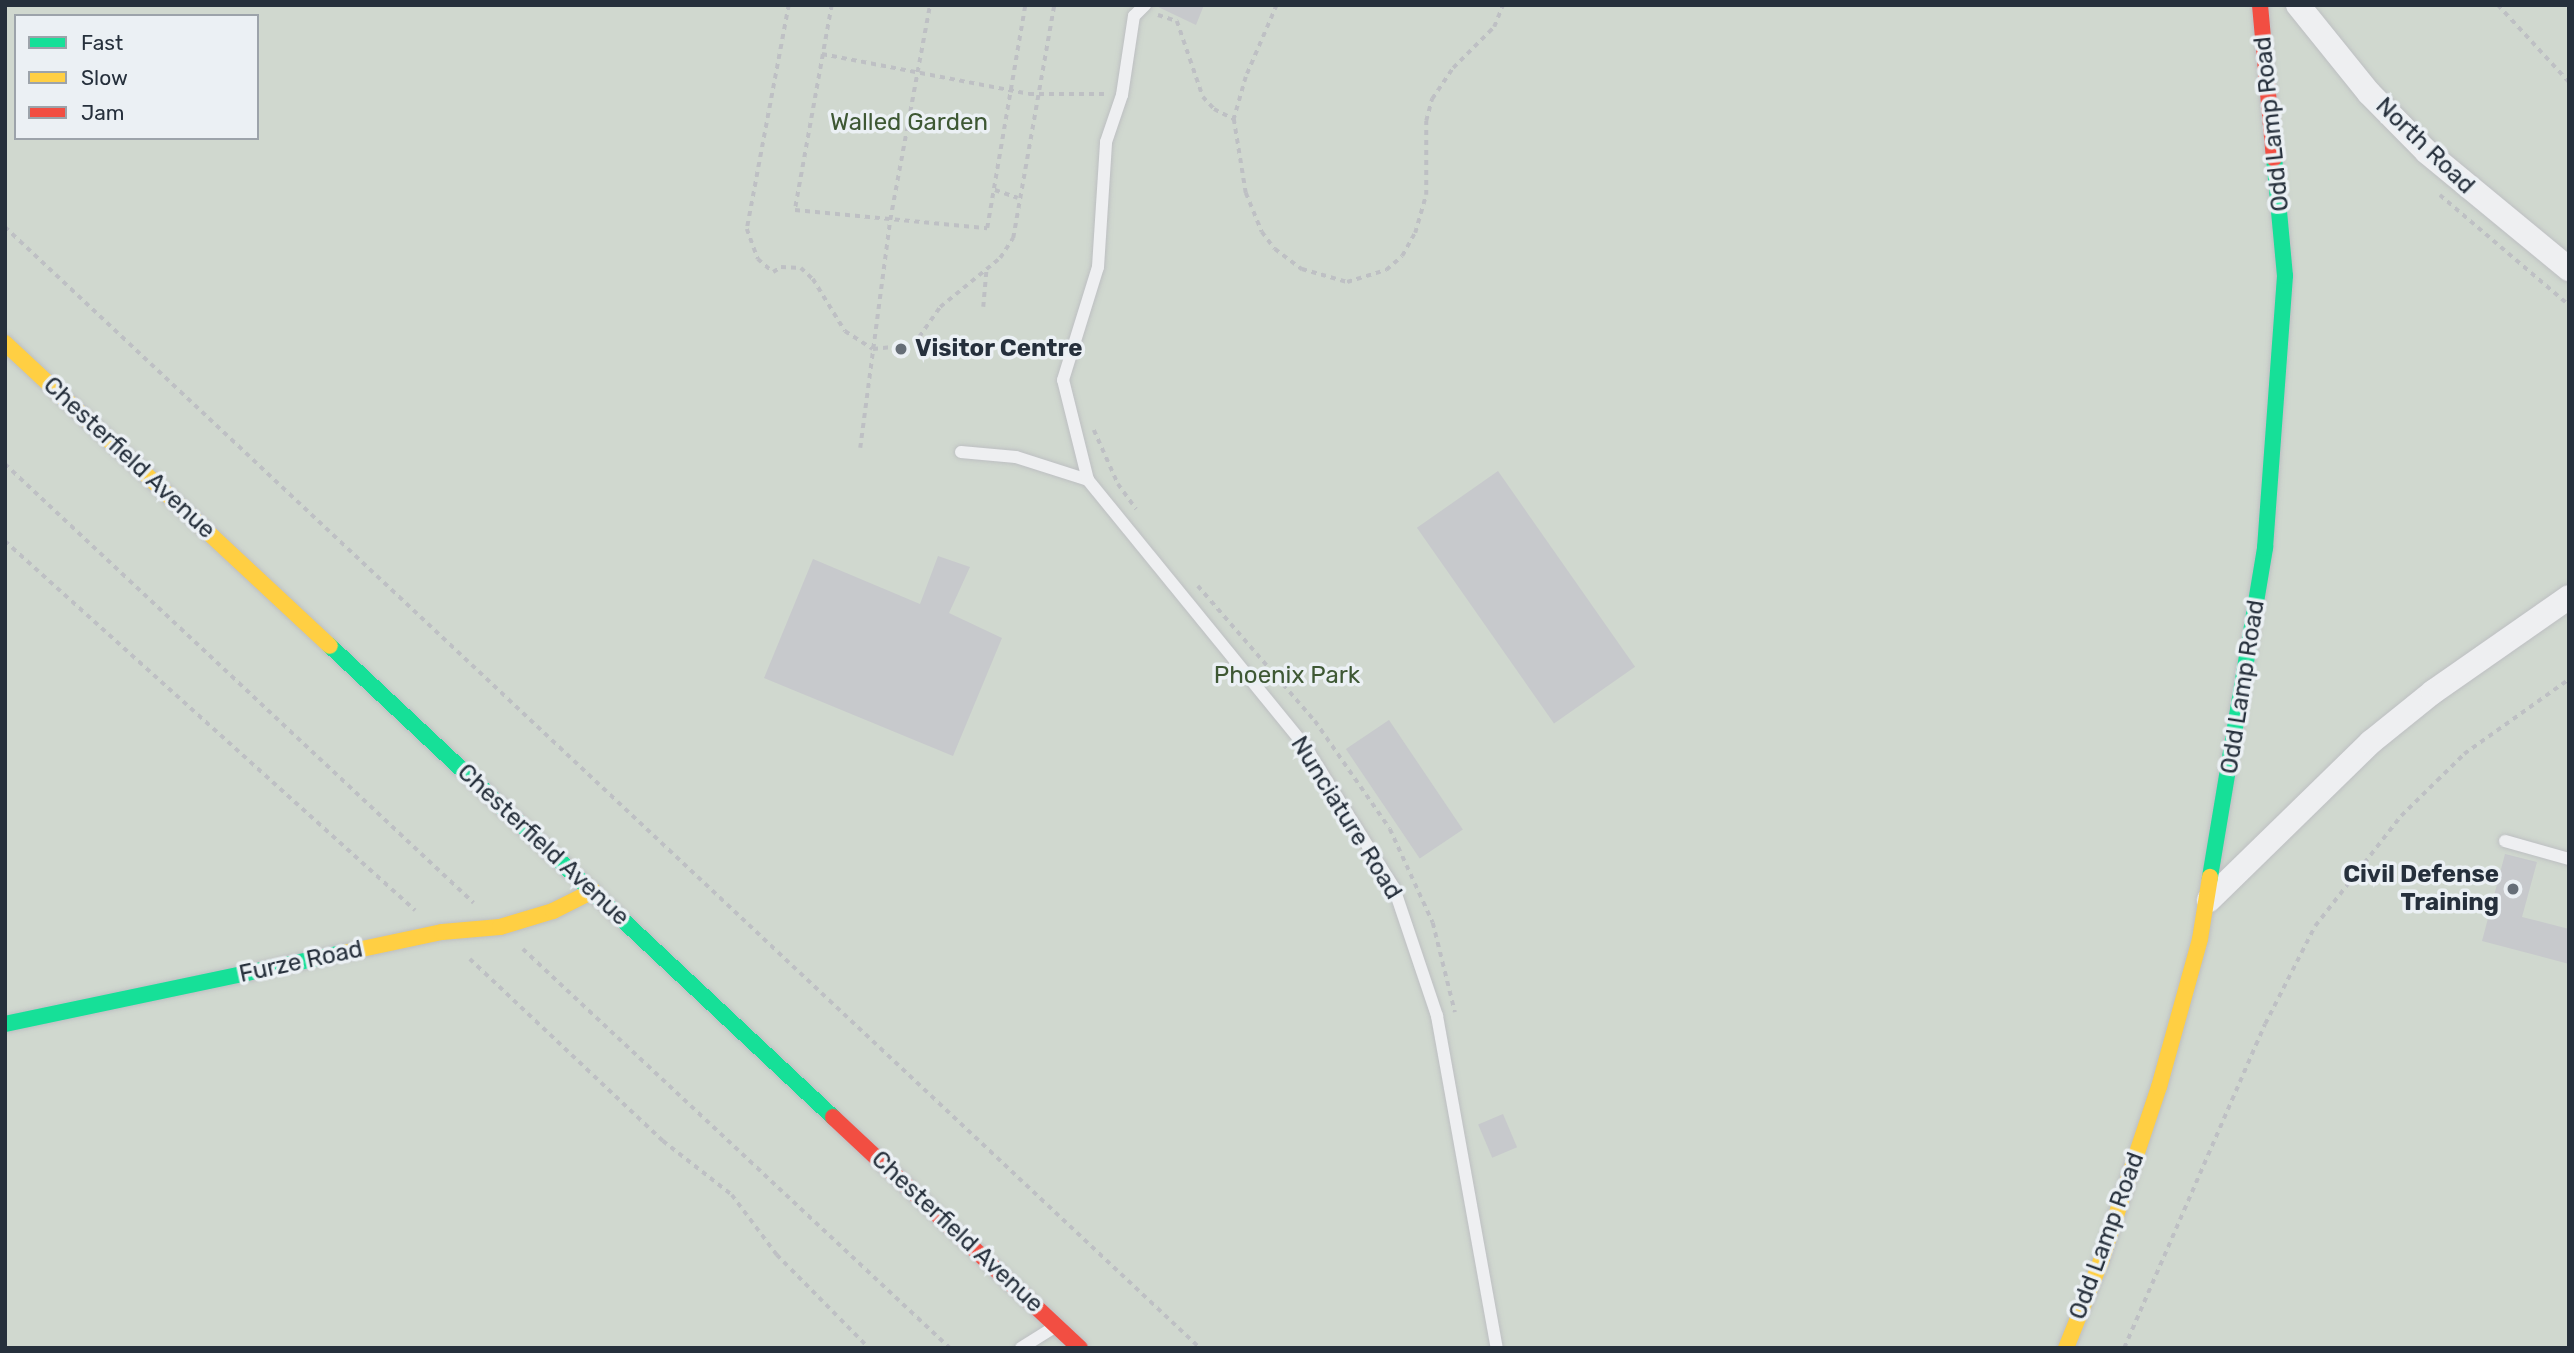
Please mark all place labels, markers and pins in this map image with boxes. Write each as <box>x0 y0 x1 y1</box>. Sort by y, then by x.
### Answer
place label: Visitor Centre <box>915 335 1083 363</box>
marker: Visitor Centre <box>893 341 909 357</box>
place label: Civil Defense Training <box>2343 861 2499 917</box>
marker: Civil Defense Training <box>2505 881 2521 897</box>

